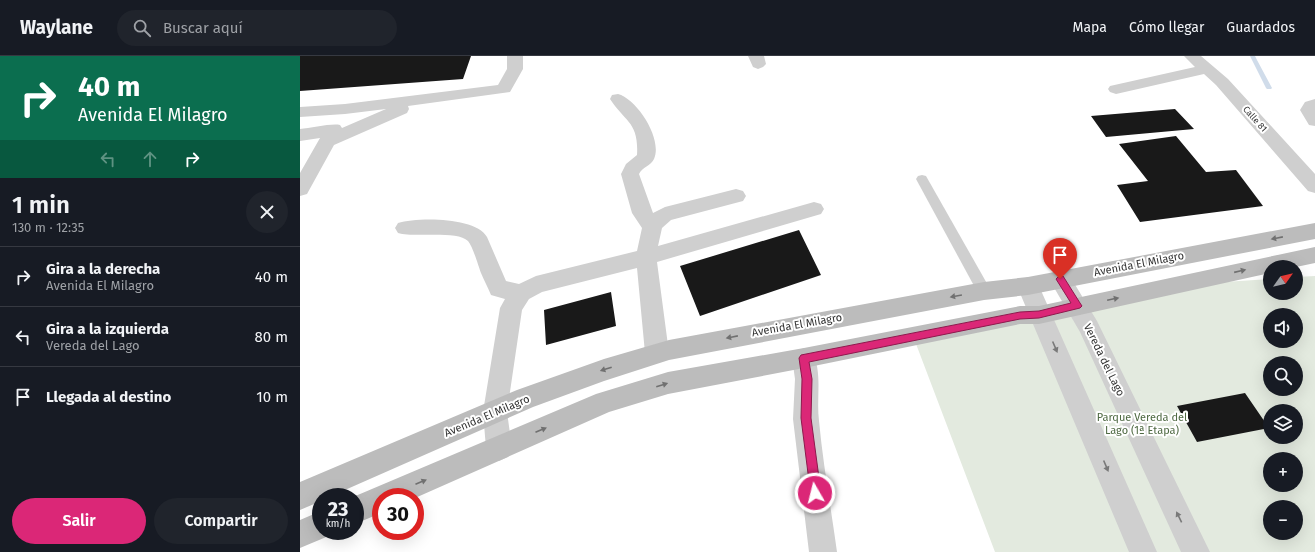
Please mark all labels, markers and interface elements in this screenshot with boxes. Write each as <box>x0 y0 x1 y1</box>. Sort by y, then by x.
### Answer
search box <box>117 10 397 46</box>
text: Waylane <box>20 16 93 39</box>
icon: search <box>131 17 153 39</box>
text: Buscar aquí <box>163 19 243 37</box>
text: Mapa <box>1073 19 1107 36</box>
text: Cómo llegar <box>1129 19 1204 36</box>
text: Guardados <box>1226 19 1295 36</box>
text: 40 m <box>78 70 141 103</box>
icon: right <box>12 72 64 124</box>
text: Avenida El Milagro <box>78 104 228 126</box>
street label: Calle 81 <box>1241 104 1269 134</box>
icon: left <box>97 148 119 170</box>
icon: ahead <box>139 148 161 170</box>
icon: right <box>181 148 203 170</box>
text: 1 min <box>12 191 70 219</box>
button: close <box>246 191 288 233</box>
text: 130 m · 12:35 <box>12 220 84 235</box>
one-way arrow <box>1271 236 1283 242</box>
pin <box>1043 238 1077 279</box>
icon: arrive <box>1049 244 1071 266</box>
street label: Avenida El Milagro <box>1093 249 1185 279</box>
text: Gira a la derecha <box>46 260 160 278</box>
north arrow <box>1263 260 1303 300</box>
map controls <box>1263 260 1303 540</box>
icon: right <box>12 266 34 288</box>
text: 40 m <box>255 268 288 286</box>
one-way arrow <box>1233 268 1246 274</box>
text: Avenida El Milagro <box>46 278 154 293</box>
one-way arrow <box>950 294 962 300</box>
one-way arrow <box>1106 295 1119 301</box>
button: sound <box>1263 308 1303 348</box>
street label: Avenida El Milagro <box>751 311 843 339</box>
text: Gira a la izquierda <box>46 320 169 338</box>
street label: Vereda del Lago <box>1081 322 1127 398</box>
icon: left <box>12 326 34 348</box>
text: 80 m <box>255 328 288 346</box>
one-way arrow <box>726 334 738 340</box>
text: Vereda del Lago <box>46 338 140 353</box>
one-way arrow <box>1051 341 1058 353</box>
button: search <box>1263 356 1303 396</box>
one-way arrow <box>600 367 612 373</box>
one-way arrow <box>657 382 669 388</box>
icon: arrive <box>12 386 34 408</box>
text: Llegada al destino <box>46 388 171 406</box>
text: 10 m <box>256 388 288 406</box>
street label: Avenida El Milagro <box>442 392 532 440</box>
button: layers <box>1263 404 1303 444</box>
park label: Parque Vereda del Lago (1ª Etapa) <box>1097 411 1187 437</box>
one-way arrow <box>535 427 546 433</box>
button: + <box>1263 452 1303 492</box>
one-way arrow <box>1103 461 1109 472</box>
position arrow <box>794 472 836 514</box>
one-way arrow <box>416 478 428 484</box>
speed limit sign: 30 <box>372 488 424 540</box>
text: 23 <box>328 497 348 521</box>
button: Salir <box>12 498 146 544</box>
button: Compartir <box>154 498 288 544</box>
button: − <box>1263 500 1303 540</box>
one-way arrow <box>1176 511 1182 523</box>
text: km/h <box>326 518 350 530</box>

